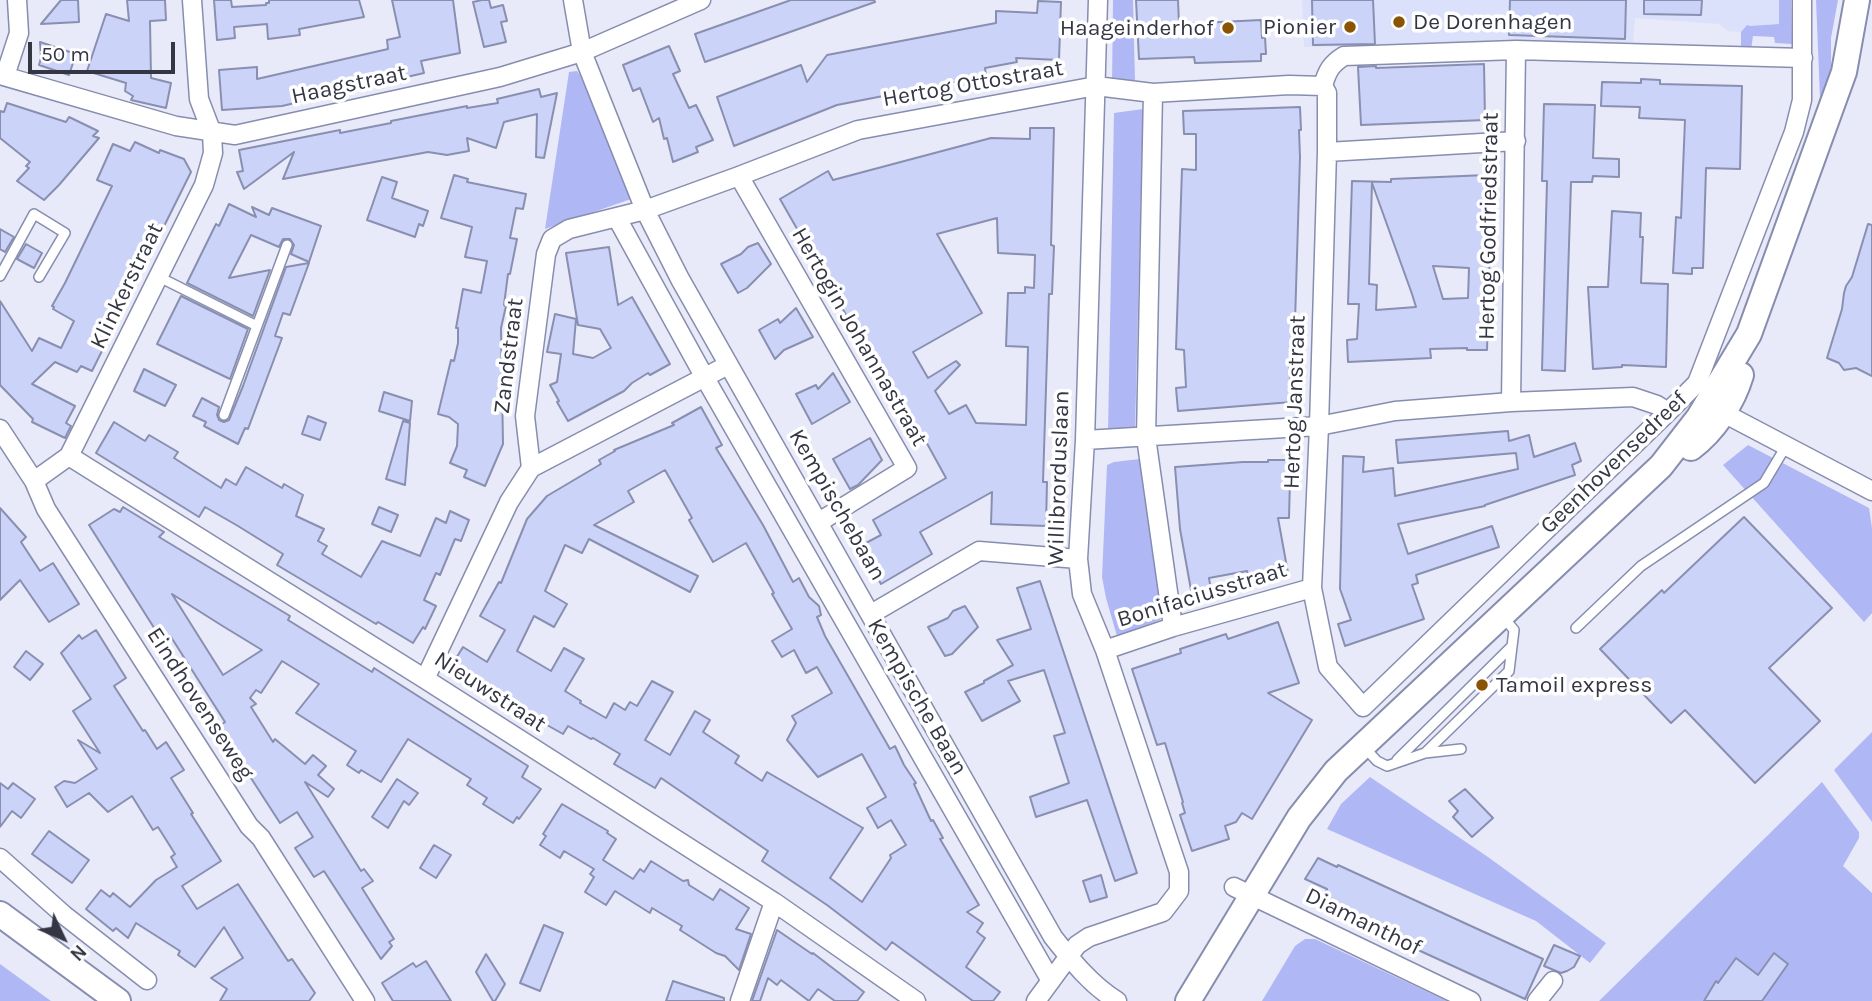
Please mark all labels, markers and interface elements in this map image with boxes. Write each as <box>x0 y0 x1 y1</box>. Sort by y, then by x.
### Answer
place label: De Dorenhagen <box>1413 8 1572 36</box>
place label: Pionier <box>1263 13 1336 41</box>
place label: Haageinderhof <box>1060 14 1214 42</box>
marker: De Dorenhagen <box>1391 14 1407 30</box>
marker: Pionier <box>1342 19 1358 35</box>
marker: Haageinderhof <box>1220 20 1236 36</box>
scale bar <box>32 28 178 72</box>
text: 50 m <box>41 42 90 66</box>
street label: Hertog Ottostraat <box>881 55 1065 113</box>
street label: Haagstraat <box>289 59 409 111</box>
street label: Hertog Godfriedstraat <box>1473 112 1505 340</box>
street label: Klinkerstraat <box>85 218 169 354</box>
street label: Hertogin Johannastraat <box>785 223 933 451</box>
street label: Zandstraat <box>488 296 530 416</box>
street label: Hertog Janstraat <box>1278 315 1312 489</box>
street label: Geenhovensedreef <box>1535 386 1693 540</box>
street label: Willibrorduslaan <box>1042 390 1076 566</box>
street label: Kempischebaan <box>783 424 891 586</box>
street label: Bonifaciusstraat <box>1114 556 1290 634</box>
street label: Kempische Baan <box>861 614 973 780</box>
street label: Eindhovenseweg <box>140 623 260 785</box>
street label: Nieuwstraat <box>429 646 551 738</box>
place label: Tamoil express <box>1496 671 1652 699</box>
marker: Tamoil express <box>1474 677 1490 693</box>
street label: Diamanthof <box>1300 882 1426 962</box>
north arrow <box>28 903 98 973</box>
text: N <box>65 940 91 965</box>

